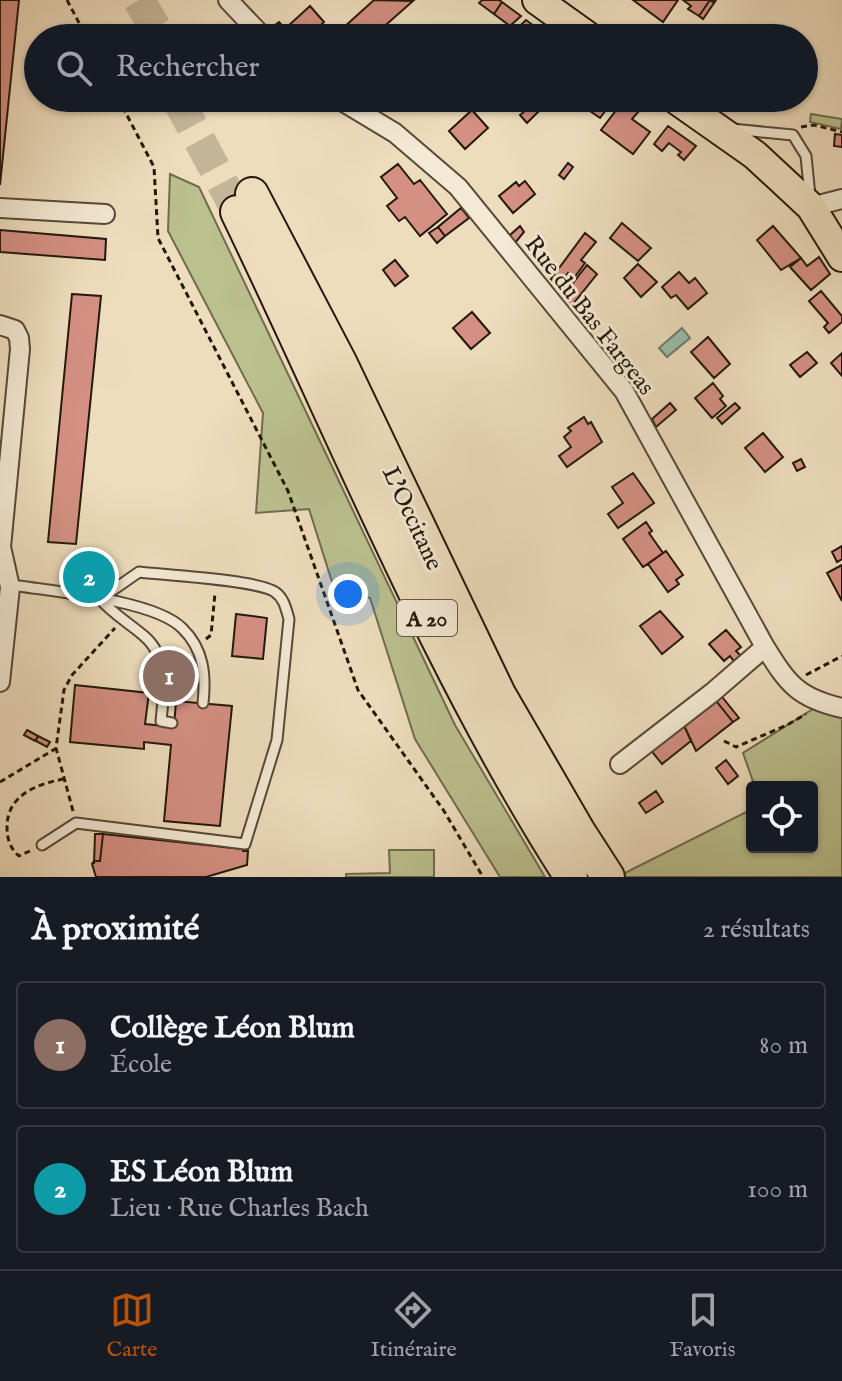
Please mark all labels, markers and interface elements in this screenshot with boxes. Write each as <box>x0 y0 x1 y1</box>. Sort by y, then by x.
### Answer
search box <box>24 24 818 112</box>
icon: search <box>52 46 96 90</box>
text: Rechercher <box>116 49 260 87</box>
street label: Rue du Bas Fargeas <box>517 230 661 402</box>
street label: L'Occitane <box>374 462 449 576</box>
pin: 2 <box>63 547 115 607</box>
your location <box>328 574 368 614</box>
road number: A 20 <box>397 600 457 636</box>
pin: 1 <box>143 646 195 706</box>
map controls <box>746 781 818 853</box>
button: locate <box>746 781 818 853</box>
text: À proximité <box>32 908 199 951</box>
text: 2 résultats <box>703 913 810 946</box>
text: Collège Léon Blum <box>110 1010 355 1048</box>
text: 1 <box>55 1029 65 1062</box>
text: 80 m <box>759 1029 808 1062</box>
text: École <box>110 1048 172 1081</box>
text: ES Léon Blum <box>110 1154 293 1192</box>
text: 2 <box>54 1173 66 1206</box>
text: 100 m <box>747 1173 808 1206</box>
text: Lieu · Rue Charles Bach <box>110 1192 369 1225</box>
tab: Carte <box>106 1288 157 1364</box>
tab: Itinéraire <box>370 1288 457 1364</box>
tab: Favoris <box>670 1288 736 1364</box>

